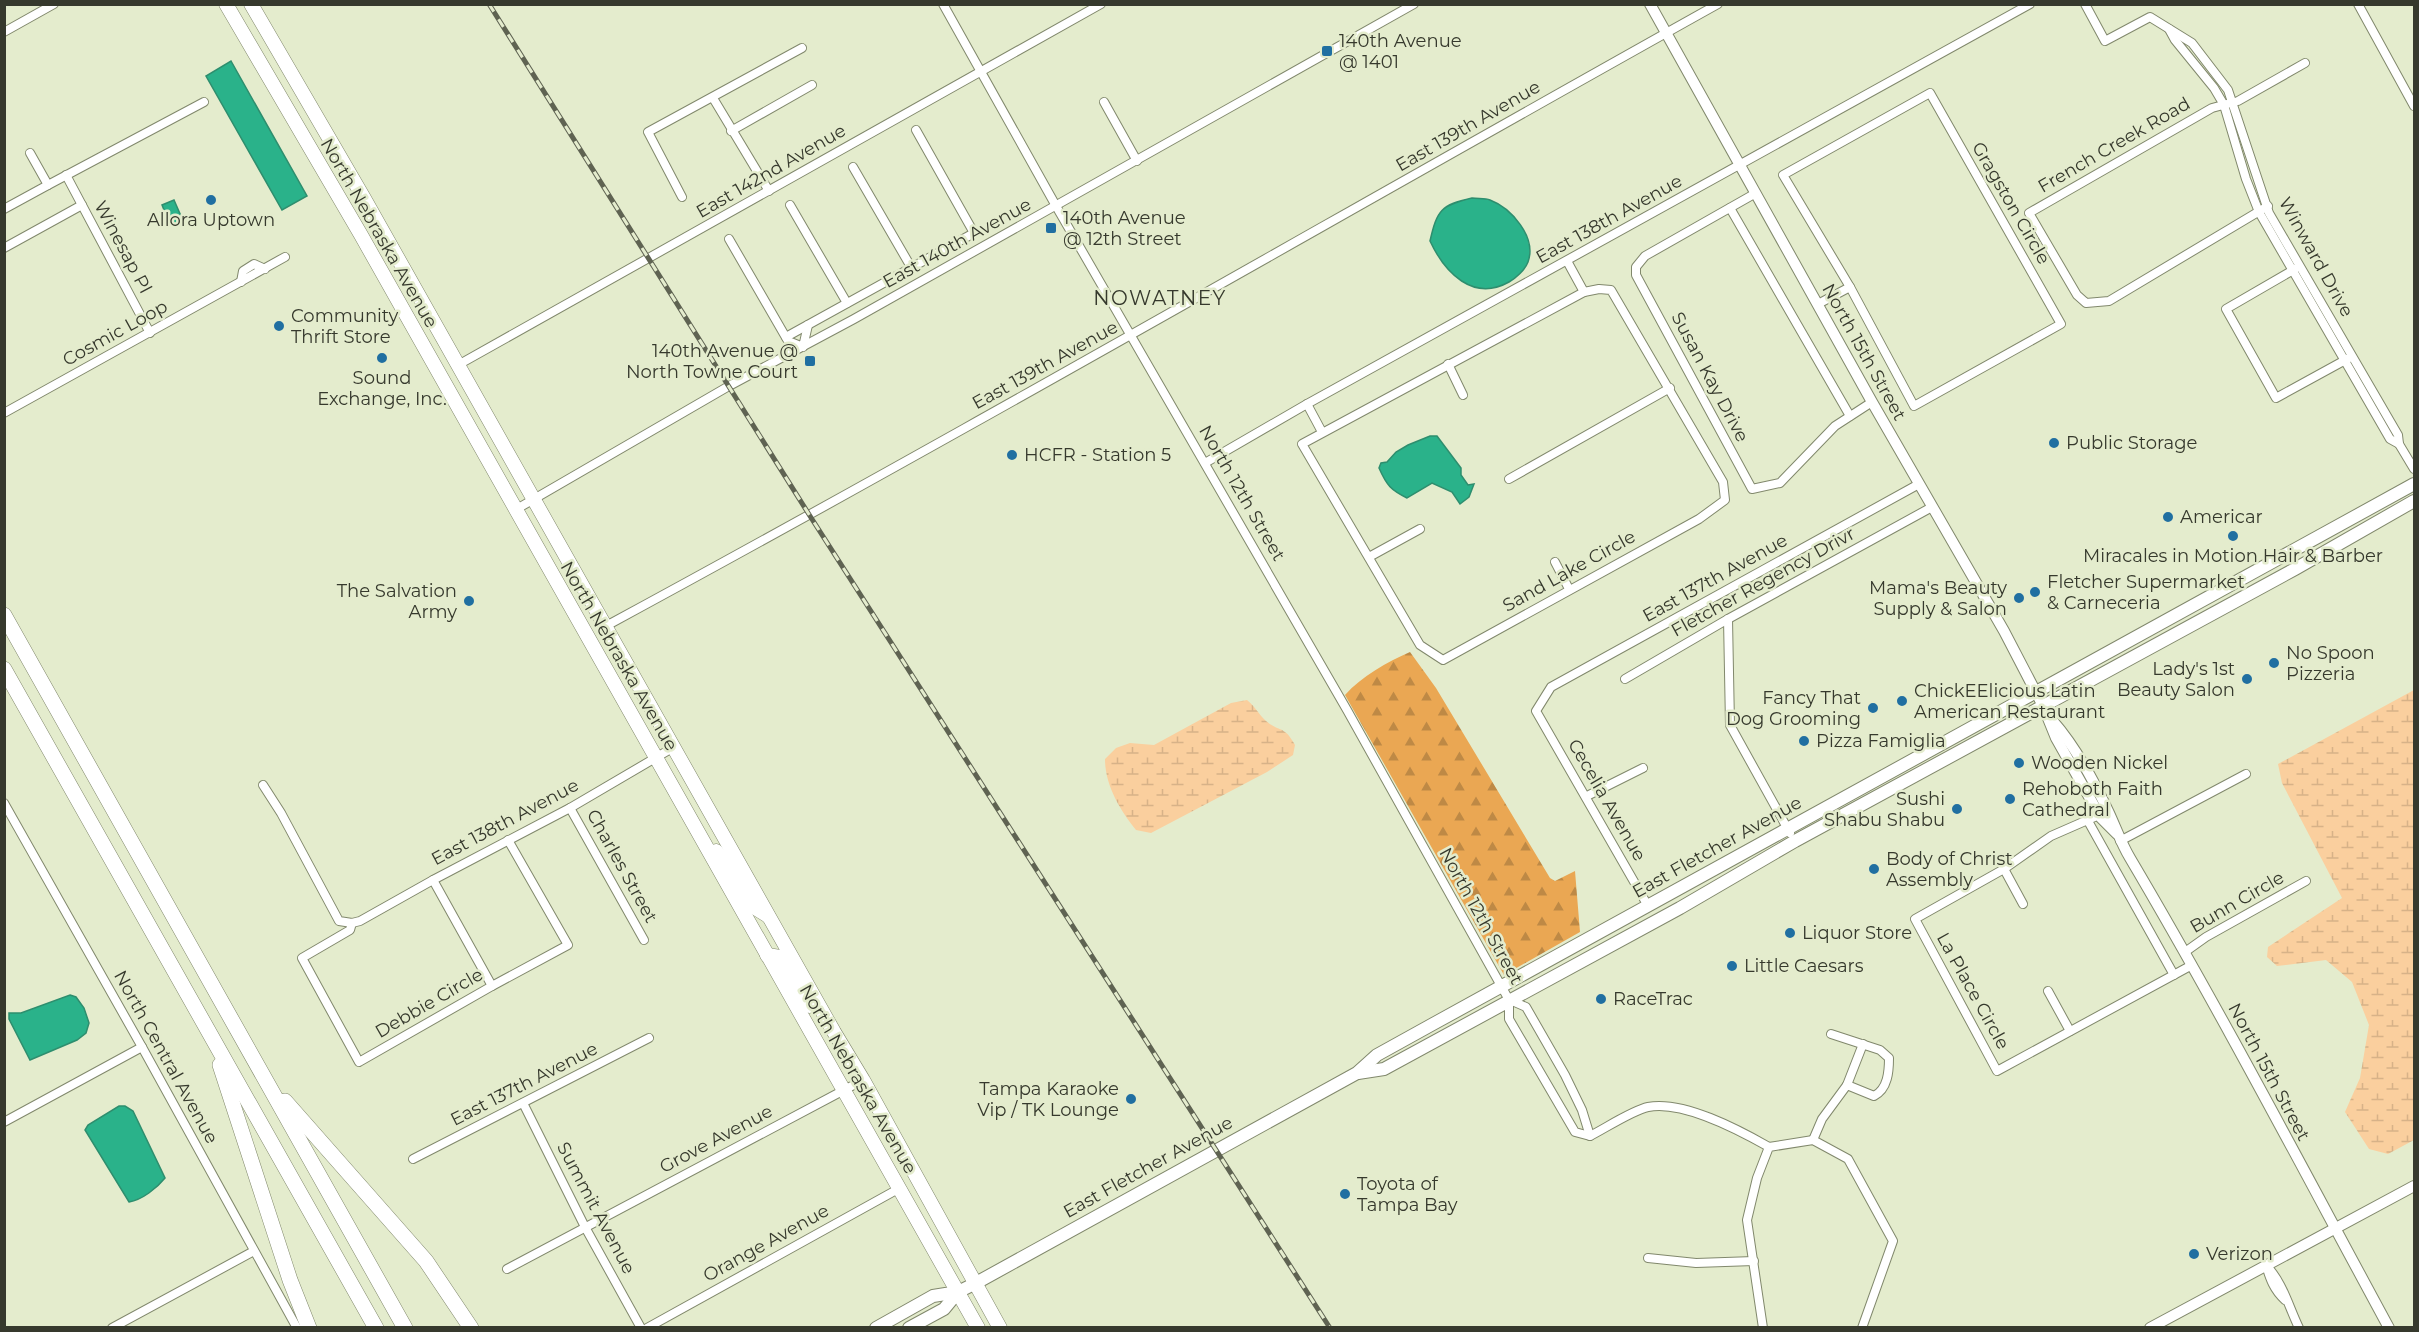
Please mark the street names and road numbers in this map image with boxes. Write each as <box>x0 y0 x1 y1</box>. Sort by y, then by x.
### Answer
street label: East 139th Avenue <box>1392 76 1544 176</box>
street label: French Creek Road <box>2034 92 2194 198</box>
street label: East 142nd Avenue <box>692 119 850 223</box>
street label: North Nebraska Avenue <box>316 134 442 332</box>
street label: Gragston Circle <box>1967 138 2055 268</box>
street label: East 138th Avenue <box>1532 170 1686 268</box>
street label: East 140th Avenue <box>879 193 1035 293</box>
street label: Winward Drive <box>2274 193 2358 321</box>
street label: Winesap Pl <box>89 197 157 297</box>
street label: North 15th Street <box>1817 280 1911 424</box>
street label: Cosmic Loop <box>59 295 171 371</box>
street label: Susan Kay Drive <box>1667 308 1754 446</box>
street label: East 139th Avenue <box>968 316 1122 414</box>
street label: North 12th Street <box>1194 421 1290 565</box>
street label: Fletcher Regency Drivr <box>1667 522 1859 642</box>
street label: Sand Lake Circle <box>1499 525 1639 617</box>
street label: East 137th Avenue <box>1639 529 1791 627</box>
street label: North Nebraska Avenue <box>556 557 682 755</box>
street label: Cecelia Avenue <box>1563 735 1651 865</box>
street label: East 138th Avenue <box>428 774 582 870</box>
street label: East Fletcher Avenue <box>1628 791 1806 903</box>
street label: Charles Street <box>582 805 662 927</box>
street label: North 12th Street <box>1434 844 1528 988</box>
street label: Bunn Circle <box>2186 866 2288 938</box>
street label: La Place Circle <box>1932 929 2014 1053</box>
street label: Debbie Circle <box>371 963 487 1043</box>
street label: North Central Avenue <box>109 966 223 1148</box>
street label: North Nebraska Avenue <box>795 980 921 1178</box>
street label: North 15th Street <box>2223 999 2315 1145</box>
street label: East 137th Avenue <box>447 1037 601 1131</box>
street label: Grove Avenue <box>656 1100 776 1178</box>
street label: East Fletcher Avenue <box>1059 1111 1237 1223</box>
street label: Summit Avenue <box>552 1138 640 1278</box>
street label: Orange Avenue <box>699 1199 833 1287</box>

